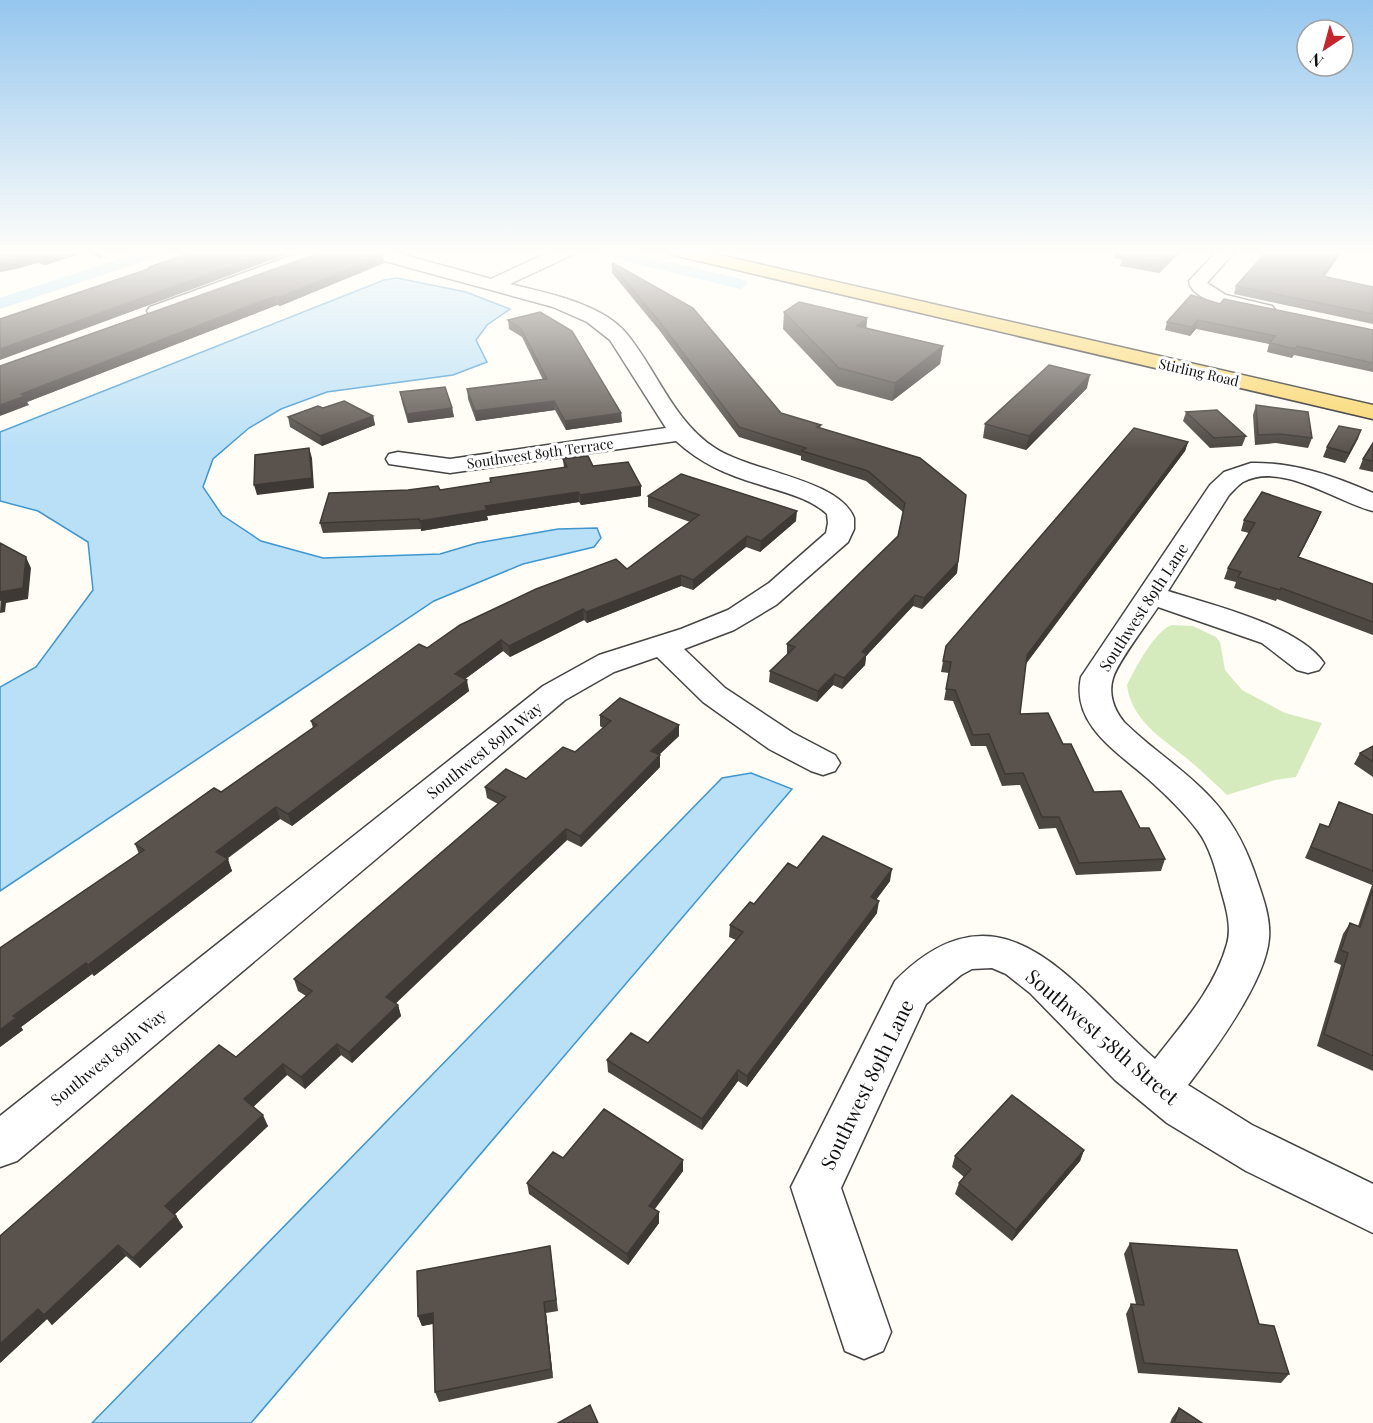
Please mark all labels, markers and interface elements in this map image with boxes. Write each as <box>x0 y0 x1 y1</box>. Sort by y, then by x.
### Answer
north arrow <box>1295 18 1355 78</box>
text: N <box>1305 48 1327 72</box>
street label: Stirling Road <box>1157 354 1241 390</box>
street label: Southwest 89th Terrace <box>465 433 615 473</box>
street label: Southwest 89th Lane <box>1094 539 1192 675</box>
street label: Southwest 89th Way <box>422 697 546 803</box>
street label: Southwest 58th Street <box>1021 962 1186 1111</box>
street label: Southwest 89th Lane <box>813 994 919 1174</box>
street label: Southwest 89th Way <box>46 1004 170 1110</box>

